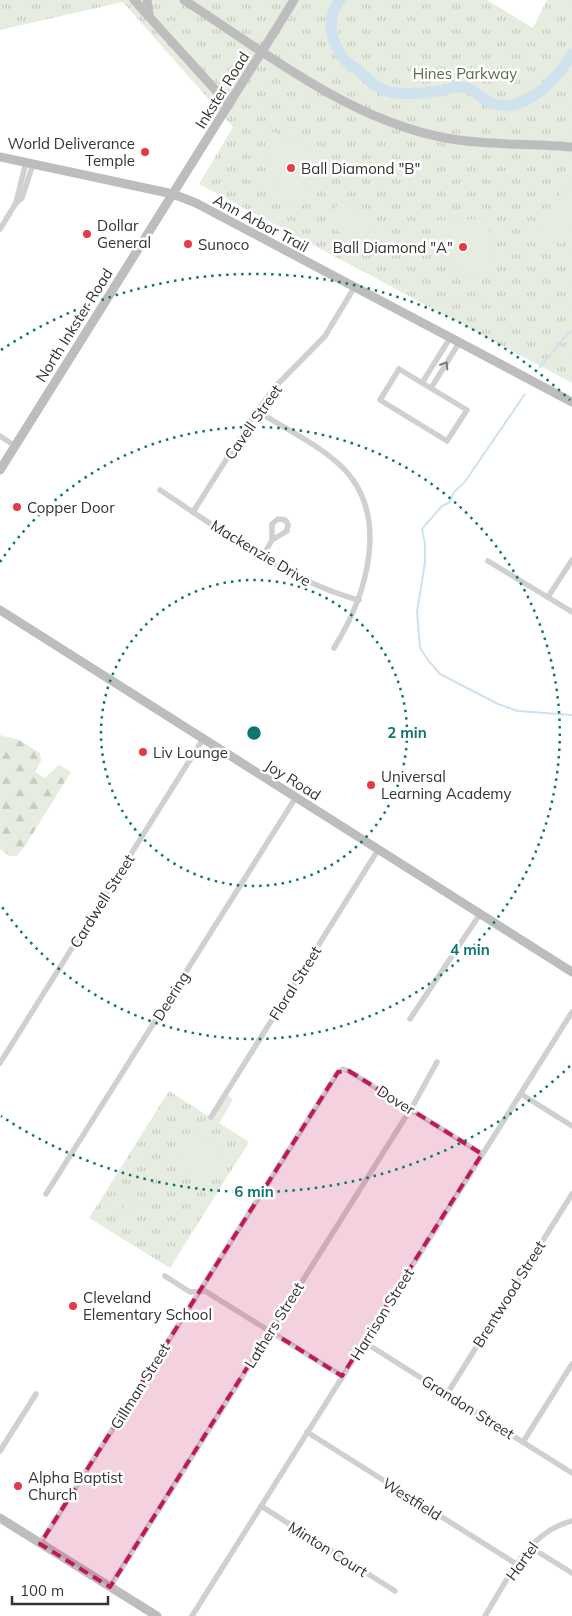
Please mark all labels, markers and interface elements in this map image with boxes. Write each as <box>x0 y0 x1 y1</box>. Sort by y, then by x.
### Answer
street label: Inkster Road <box>191 48 253 132</box>
park label: Hines Parkway <box>413 64 517 83</box>
place label: World Deliverance Temple <box>8 134 135 170</box>
marker: World Deliverance Temple <box>139 146 151 158</box>
place label: Ball Diamond "B" <box>301 159 420 178</box>
marker: Ball Diamond "B" <box>285 162 297 174</box>
street label: Ann Arbor Trail <box>210 190 312 256</box>
place label: Dollar General <box>97 216 151 252</box>
marker: Dollar General <box>81 228 93 240</box>
place label: Sunoco <box>198 235 249 254</box>
marker: Sunoco <box>182 238 194 250</box>
place label: Ball Diamond "A" <box>333 238 453 257</box>
marker: Ball Diamond "A" <box>457 241 469 253</box>
street label: North Inkster Road <box>31 265 117 385</box>
one-way arrow <box>438 362 448 371</box>
street label: Cavell Street <box>220 381 286 463</box>
place label: Copper Door <box>27 498 115 517</box>
marker: Copper Door <box>11 501 23 513</box>
street label: Mackenzie Drive <box>207 516 315 590</box>
text: 2 min <box>387 723 427 742</box>
centre of rings <box>245 724 263 742</box>
place label: Liv Lounge <box>153 743 228 762</box>
marker: Liv Lounge <box>137 746 149 758</box>
street label: Joy Road <box>262 756 324 804</box>
place label: Universal Learning Academy <box>381 767 511 803</box>
marker: Universal Learning Academy <box>365 779 377 791</box>
street label: Cardwell Street <box>66 851 138 951</box>
text: 4 min <box>450 940 490 959</box>
street label: Floral Street <box>265 942 325 1024</box>
street label: Deering <box>149 968 193 1024</box>
street label: Dover <box>374 1081 419 1119</box>
text: 6 min <box>234 1182 274 1201</box>
street label: Brentwood Street <box>469 1237 549 1351</box>
street label: Harrison Street <box>346 1264 418 1364</box>
street label: Lathers Street <box>240 1279 308 1371</box>
place label: Cleveland Elementary School <box>83 1288 212 1324</box>
marker: Cleveland Elementary School <box>67 1300 79 1312</box>
street label: Gillman Street <box>106 1339 174 1433</box>
street label: Grandon Street <box>418 1371 518 1443</box>
place label: Alpha Baptist Church <box>28 1468 123 1504</box>
street label: Westfield <box>379 1473 445 1525</box>
marker: Alpha Baptist Church <box>12 1480 24 1492</box>
street label: Minton Court <box>285 1517 371 1581</box>
street label: Hartel <box>502 1538 542 1584</box>
scale bar <box>12 1574 109 1606</box>
text: 100 m <box>20 1581 64 1600</box>

